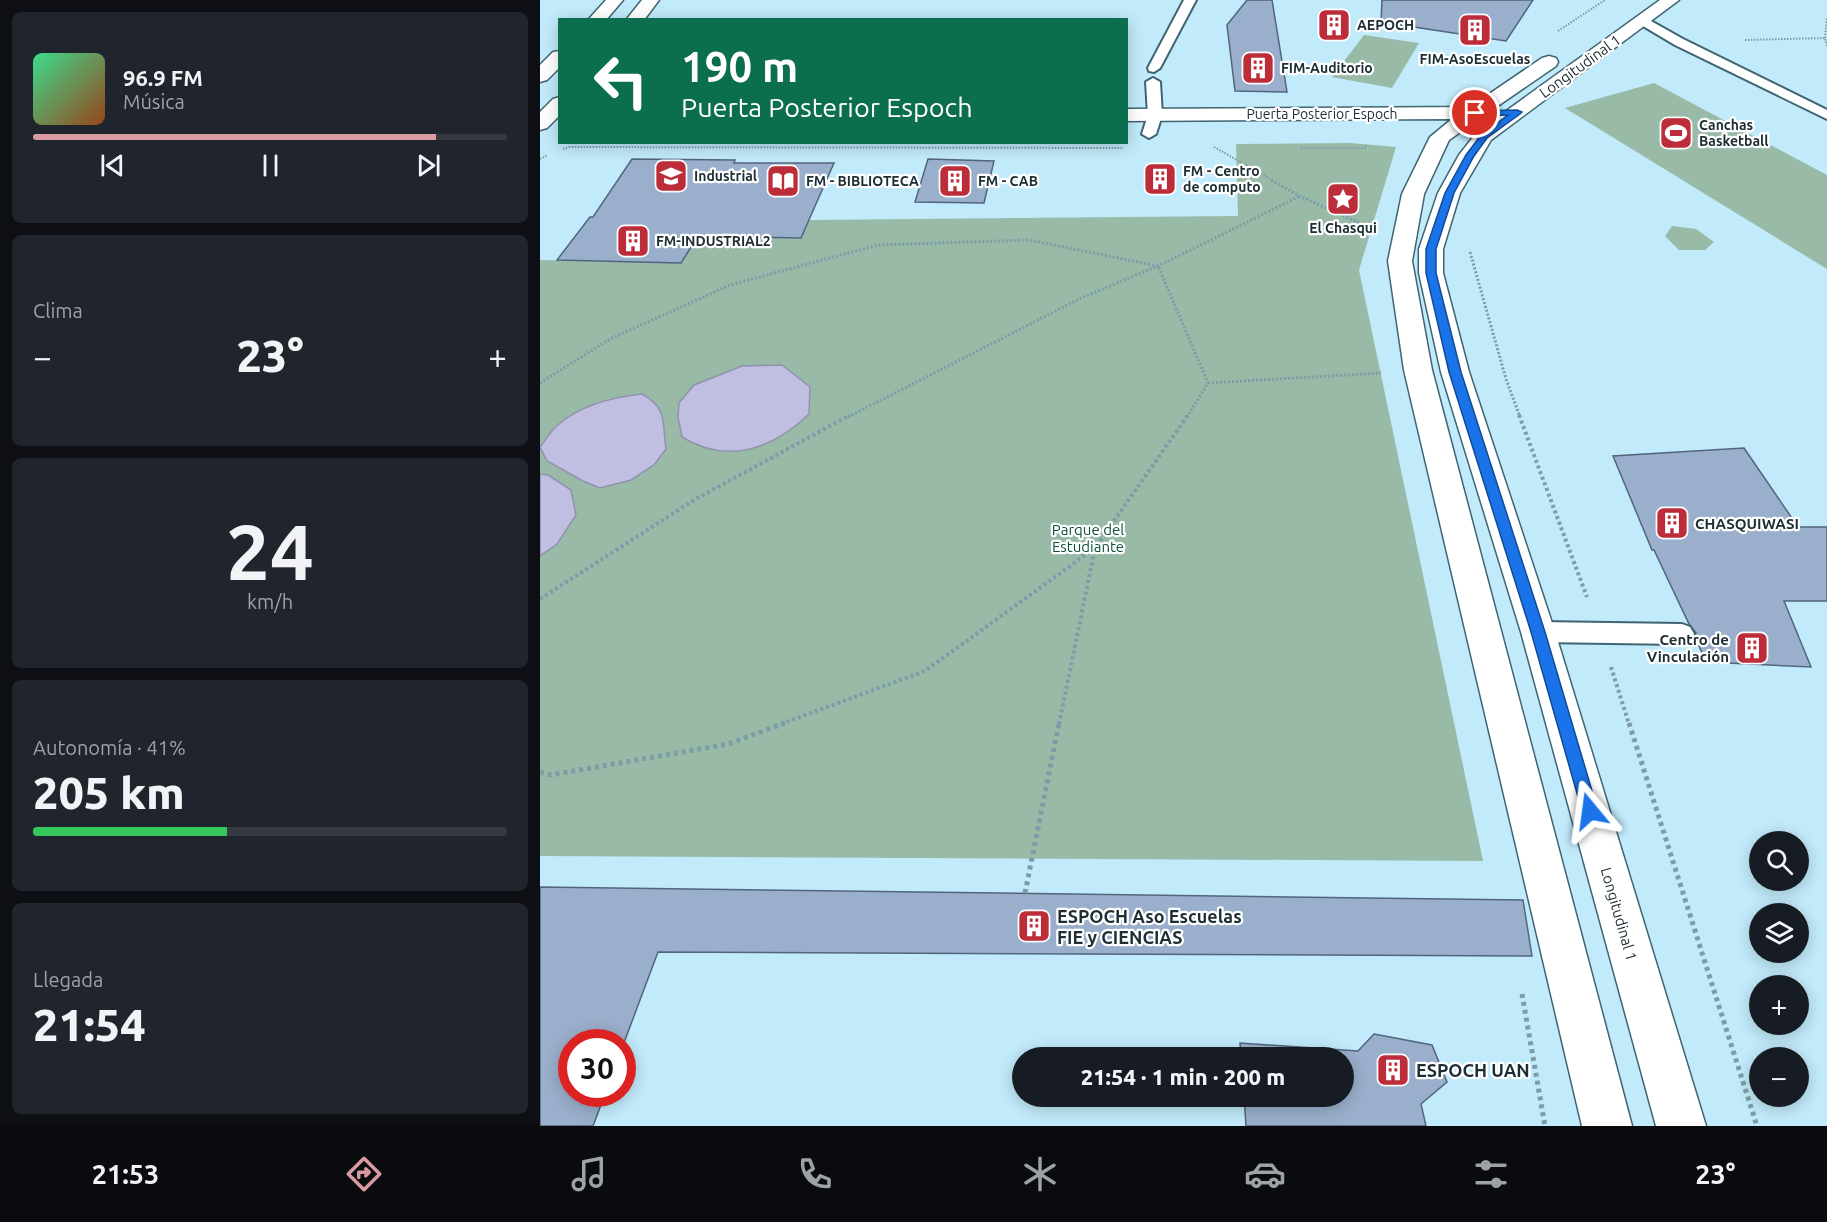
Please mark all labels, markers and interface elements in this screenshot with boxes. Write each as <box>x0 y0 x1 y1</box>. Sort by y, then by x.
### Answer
building icon: AEPOCH <box>1316 7 1352 43</box>
building icon: FIM-AsoEscuelas <box>1457 12 1493 48</box>
place label: AEPOCH <box>1357 17 1414 33</box>
street label: Longitudinal 1 <box>1536 31 1624 101</box>
icon: left <box>582 42 660 120</box>
text: 190 m <box>681 43 798 90</box>
building icon: FIM-Auditorio <box>1240 50 1276 86</box>
place label: FIM-AsoEscuelas <box>1420 51 1531 67</box>
place label: FIM-Auditorio <box>1281 60 1373 76</box>
text: 96.9 FM <box>123 65 203 90</box>
pin <box>1449 87 1500 138</box>
text: Música <box>123 90 185 113</box>
text: Puerta Posterior Espoch <box>681 92 973 122</box>
icon: arrive <box>1458 96 1491 129</box>
street label: Puerta Posterior Espoch <box>1246 106 1398 122</box>
sports icon: Canchas Basketball <box>1658 115 1694 151</box>
place label: Canchas Basketball <box>1699 117 1768 149</box>
icon: previous <box>96 149 129 182</box>
icon: pause <box>254 149 287 182</box>
icon: next <box>412 149 445 182</box>
school or university icon: Industrial <box>653 158 689 194</box>
building icon: FM - Centro de computo <box>1142 161 1178 197</box>
library icon: FM - BIBLIOTECA <box>765 163 801 199</box>
building icon: FM - CAB <box>937 163 973 199</box>
place label: FM - Centro de computo <box>1183 163 1261 195</box>
place label: Industrial <box>694 168 757 184</box>
place label: FM - BIBLIOTECA <box>806 173 919 189</box>
place label: FM - CAB <box>978 173 1038 189</box>
place icon: El Chasqui <box>1325 181 1361 217</box>
place label: El Chasqui <box>1309 220 1377 236</box>
building icon: FM-INDUSTRIAL2 <box>615 223 651 259</box>
place label: FM-INDUSTRIAL2 <box>656 233 771 249</box>
text: Clima <box>33 299 83 322</box>
text: 23° <box>236 330 304 381</box>
text: − <box>33 338 52 375</box>
text: + <box>488 338 507 375</box>
building icon: CHASQUIWASI <box>1654 505 1690 541</box>
text: 24 <box>226 507 314 595</box>
place label: CHASQUIWASI <box>1695 515 1799 532</box>
park label: Parque del Estudiante <box>1052 521 1124 555</box>
text: km/h <box>247 590 293 613</box>
building icon: Centro de Vinculación <box>1734 630 1770 666</box>
place label: Centro de Vinculación <box>1647 631 1729 665</box>
text: Autonomía · 41% <box>33 736 186 759</box>
text: 205 km <box>33 767 185 818</box>
position arrow <box>1558 779 1622 843</box>
map controls <box>1749 831 1809 1107</box>
button: search <box>1749 831 1809 891</box>
street label: Longitudinal 1 <box>1598 865 1640 963</box>
button: layers <box>1749 903 1809 963</box>
place label: ESPOCH Aso Escuelas FIE y CIENCIAS <box>1057 906 1242 947</box>
building icon: ESPOCH Aso Escuelas FIE y CIENCIAS <box>1016 908 1052 944</box>
text: Llegada <box>33 968 103 991</box>
button: + <box>1749 975 1809 1035</box>
text: 21:54 <box>33 999 146 1050</box>
speed limit sign: 30 <box>558 1029 636 1107</box>
button: − <box>1749 1047 1809 1107</box>
building icon: ESPOCH UAN <box>1375 1052 1411 1088</box>
place label: ESPOCH UAN <box>1416 1060 1530 1080</box>
text: 21:54 · 1 min · 200 m <box>1081 1064 1285 1089</box>
icon: directions <box>343 1153 385 1195</box>
icon: music <box>568 1153 610 1195</box>
icon: phone <box>794 1153 836 1195</box>
icon: climate <box>1019 1153 1061 1195</box>
icon: car <box>1244 1153 1286 1195</box>
icon: filters <box>1470 1153 1512 1195</box>
text: 21:53 <box>92 1159 159 1189</box>
text: 23° <box>1695 1159 1735 1189</box>

